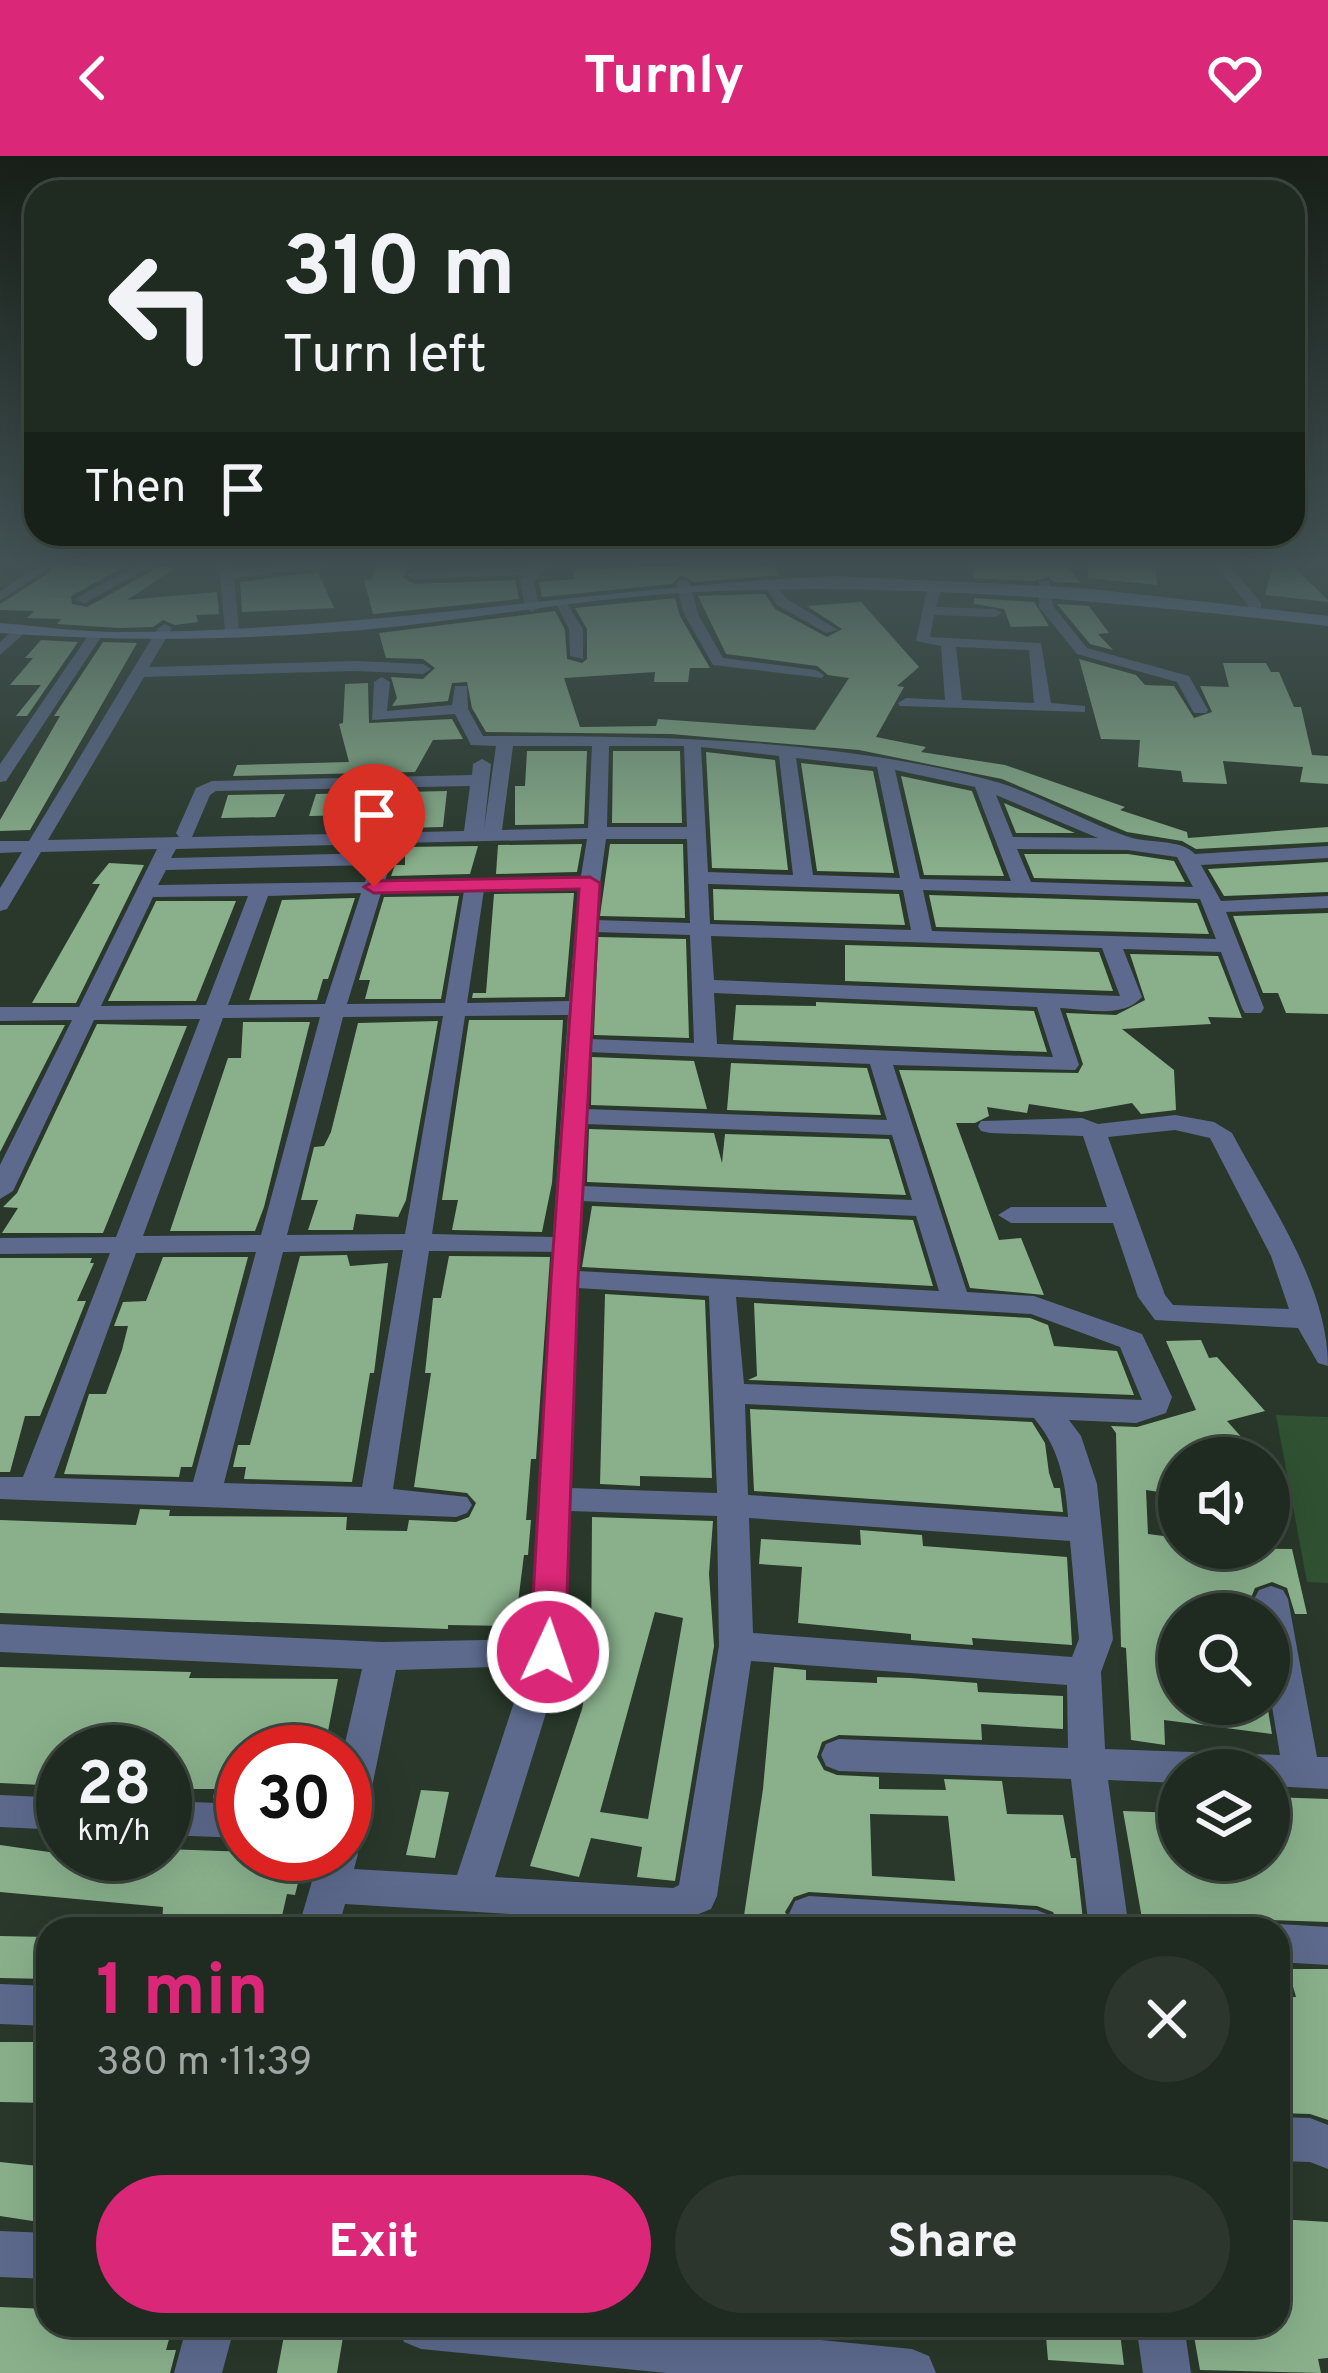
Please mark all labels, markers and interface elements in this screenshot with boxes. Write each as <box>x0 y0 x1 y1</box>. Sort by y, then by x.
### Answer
text: Turnly <box>583 44 745 113</box>
icon: back <box>60 45 126 111</box>
icon: heart <box>1202 45 1268 111</box>
text: 310 m <box>282 219 516 325</box>
icon: left <box>84 228 240 384</box>
text: Turn left <box>282 323 487 392</box>
icon: arrive <box>210 456 276 522</box>
text: Then <box>84 461 186 518</box>
pin <box>323 764 425 887</box>
icon: arrive <box>341 782 407 848</box>
map controls <box>1158 1437 1290 1881</box>
button: sound <box>1158 1437 1290 1569</box>
position arrow <box>485 1589 611 1715</box>
button: search <box>1158 1593 1290 1725</box>
speed limit sign: 30 <box>216 1725 372 1881</box>
button: layers <box>1158 1749 1290 1881</box>
text: 28 <box>77 1750 151 1826</box>
text: km/h <box>78 1814 150 1851</box>
text: 1 min <box>96 1949 269 2041</box>
button: close <box>1104 1956 1230 2082</box>
text: 380 m · 11:39 <box>96 2040 312 2089</box>
button: Exit <box>96 2175 651 2313</box>
button: Share <box>675 2175 1230 2313</box>

